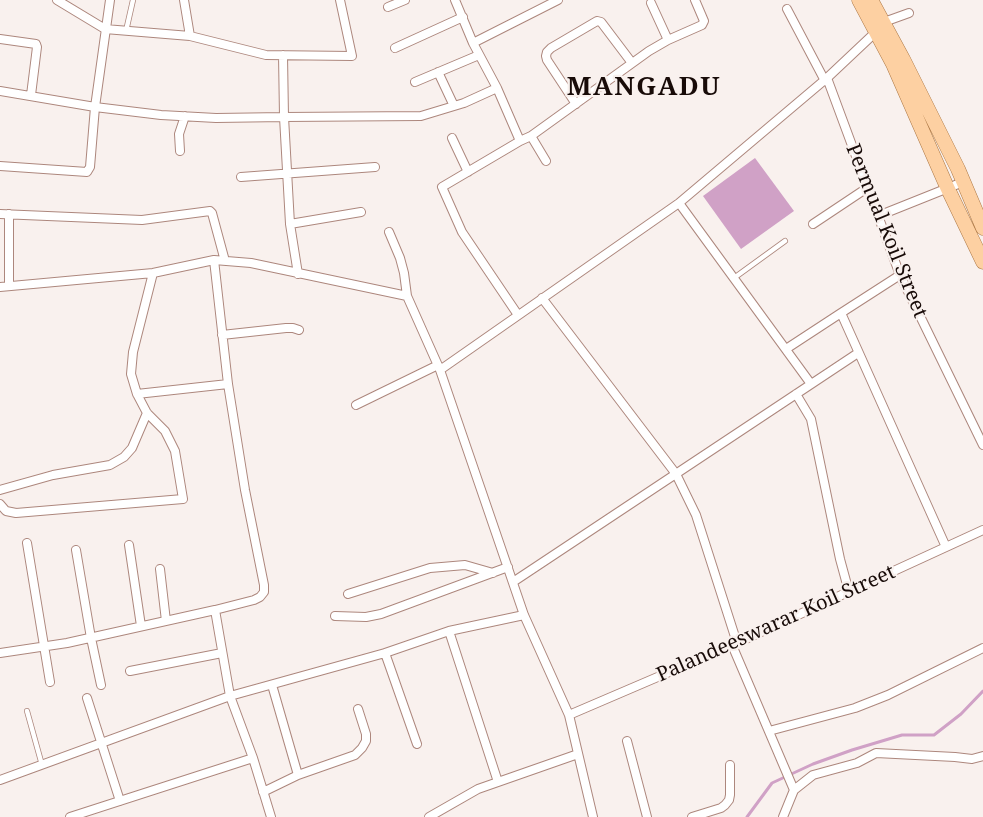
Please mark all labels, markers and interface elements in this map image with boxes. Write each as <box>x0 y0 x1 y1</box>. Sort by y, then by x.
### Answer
district label: MANGADU <box>567 72 721 104</box>
street label: Permual Koil Street <box>840 141 932 321</box>
street label: Palandeeswarar Koil Street <box>653 560 899 688</box>

